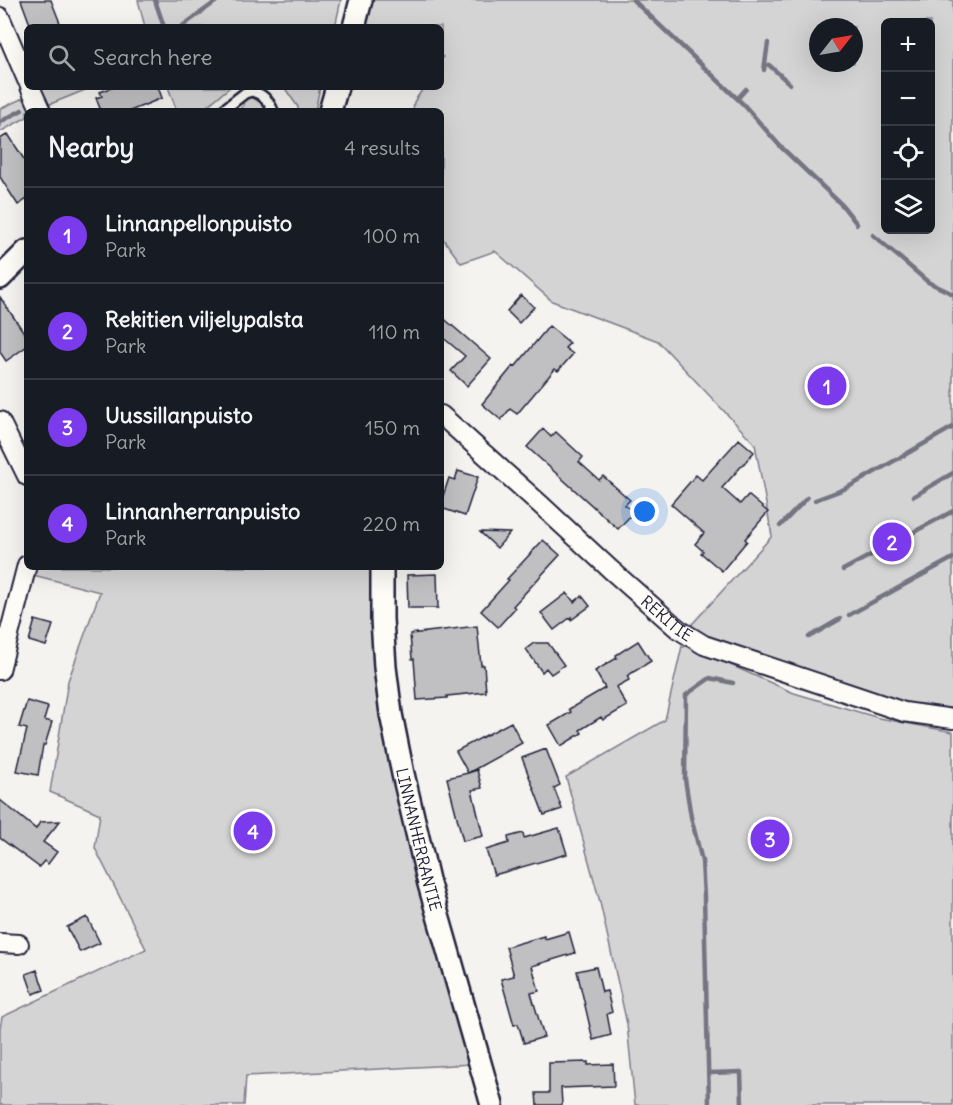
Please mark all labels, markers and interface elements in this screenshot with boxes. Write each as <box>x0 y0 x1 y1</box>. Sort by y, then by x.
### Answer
north arrow <box>809 18 863 72</box>
map controls <box>881 18 935 234</box>
button: + <box>881 18 935 72</box>
search box <box>24 24 444 90</box>
icon: search <box>45 41 78 74</box>
text: Search here <box>93 43 212 71</box>
button: − <box>881 72 935 126</box>
button: locate <box>881 126 935 180</box>
text: Nearby <box>48 131 134 164</box>
text: 4 results <box>344 135 420 160</box>
button: layers <box>881 180 935 234</box>
text: Linnanpellonpuisto <box>105 209 292 237</box>
text: 1 <box>64 223 71 248</box>
text: 100 m <box>363 223 420 248</box>
text: Park <box>105 237 146 262</box>
text: Rekitien viljelypalsta <box>105 305 303 333</box>
text: 2 <box>62 319 73 344</box>
text: 110 m <box>369 319 420 344</box>
text: Park <box>105 333 146 358</box>
pin: 1 <box>808 364 846 408</box>
text: Uussillanpuisto <box>105 401 253 429</box>
text: 3 <box>62 415 73 440</box>
text: 150 m <box>365 415 420 440</box>
text: Park <box>105 429 146 454</box>
text: Linnanherranpuisto <box>105 497 300 525</box>
your location <box>630 497 659 526</box>
text: 4 <box>62 511 73 536</box>
text: 220 m <box>363 511 420 536</box>
pin: 2 <box>872 520 912 564</box>
text: Park <box>105 525 146 550</box>
street label: REKITIE <box>637 591 696 646</box>
street label: LINNANHERRANTIE <box>392 766 446 913</box>
pin: 4 <box>234 808 272 854</box>
pin: 3 <box>750 816 790 862</box>

